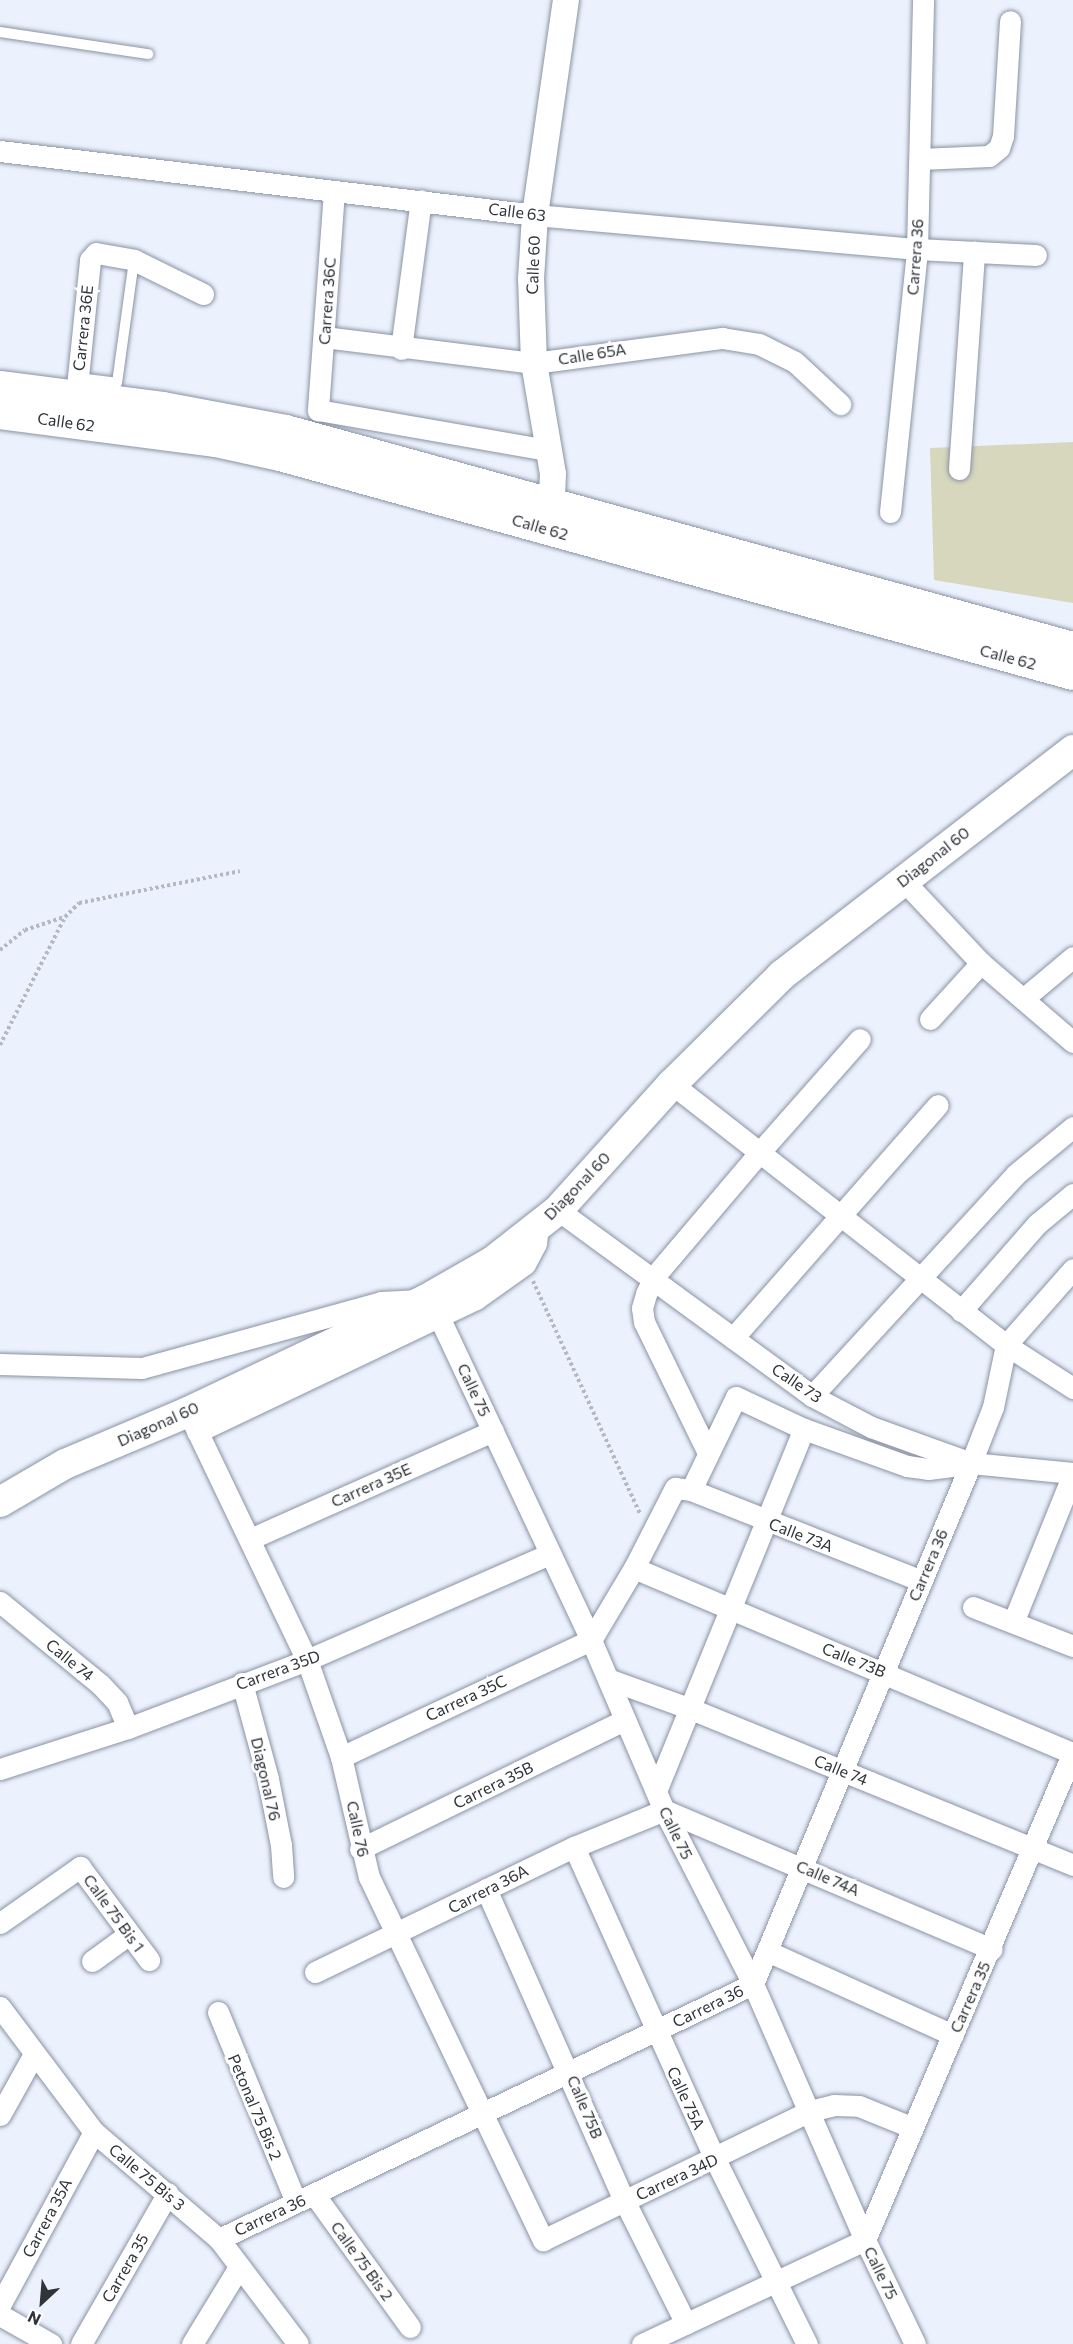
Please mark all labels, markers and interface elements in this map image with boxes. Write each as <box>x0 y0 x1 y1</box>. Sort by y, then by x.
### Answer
street label: Calle 63 <box>487 199 547 225</box>
street label: Carrera 36 <box>903 218 927 296</box>
street label: Calle 60 <box>522 235 544 295</box>
street label: Carrera 36C <box>314 257 340 345</box>
street label: Carrera 36E <box>69 284 97 372</box>
street label: Calle 65A <box>557 339 627 369</box>
street label: Calle 62 <box>36 408 96 436</box>
street label: Calle 62 <box>510 510 570 544</box>
street label: Calle 62 <box>978 640 1038 674</box>
street label: Diagonal 60 <box>893 823 973 891</box>
street label: Diagonal 60 <box>540 1148 614 1224</box>
street label: Calle 73 <box>768 1359 826 1407</box>
street label: Calle 75 <box>453 1360 495 1420</box>
street label: Diagonal 60 <box>114 1398 202 1450</box>
street label: Carrera 35E <box>328 1459 414 1511</box>
street label: Calle 73A <box>766 1514 836 1556</box>
street label: Carrera 36 <box>904 1526 952 1604</box>
street label: Calle 74 <box>42 1635 98 1685</box>
street label: Calle 73B <box>819 1639 889 1681</box>
street label: Carrera 35D <box>233 1646 323 1694</box>
street label: Carrera 35C <box>422 1671 510 1725</box>
street label: Diagonal 76 <box>247 1735 285 1823</box>
street label: Calle 74 <box>811 1751 871 1789</box>
street label: Carrera 35B <box>450 1757 536 1813</box>
street label: Calle 76 <box>343 1799 373 1859</box>
street label: Calle 75 <box>655 1803 697 1863</box>
street label: Calle 74A <box>793 1856 863 1900</box>
street label: Carrera 36A <box>445 1861 531 1917</box>
street label: Calle 75 Bis 1 <box>79 1870 149 1956</box>
street label: Carrera 35 <box>946 1958 994 2036</box>
street label: Carrera 36 <box>669 1981 747 2031</box>
street label: Petonal 75 Bis 2 <box>224 2051 286 2163</box>
street label: Calle 75A <box>663 2063 709 2133</box>
street label: Calle 75B <box>563 2072 607 2142</box>
street label: Calle 75 Bis 3 <box>105 2140 189 2214</box>
street label: Carrera 34D <box>633 2150 721 2204</box>
street label: Carrera 35A <box>18 2175 76 2261</box>
street label: Carrera 36 <box>231 2190 309 2240</box>
street label: Calle 75 Bis 2 <box>327 2218 397 2304</box>
street label: Carrera 35 <box>98 2230 152 2306</box>
street label: Calle 75 <box>860 2243 902 2303</box>
north arrow <box>12 2272 72 2332</box>
text: N <box>24 2307 43 2330</box>

